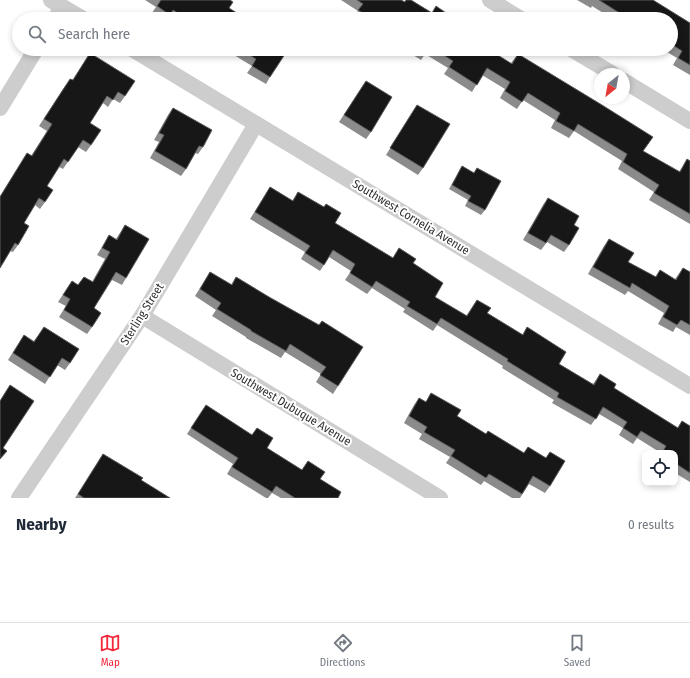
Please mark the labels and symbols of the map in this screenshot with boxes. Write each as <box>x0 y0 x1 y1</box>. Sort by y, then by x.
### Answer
north arrow <box>594 68 630 104</box>
street label: Southwest Cornelia Avenue <box>350 176 472 258</box>
street label: Sterling Street <box>117 280 167 348</box>
street label: Southwest Dubuque Avenue <box>228 365 354 449</box>

